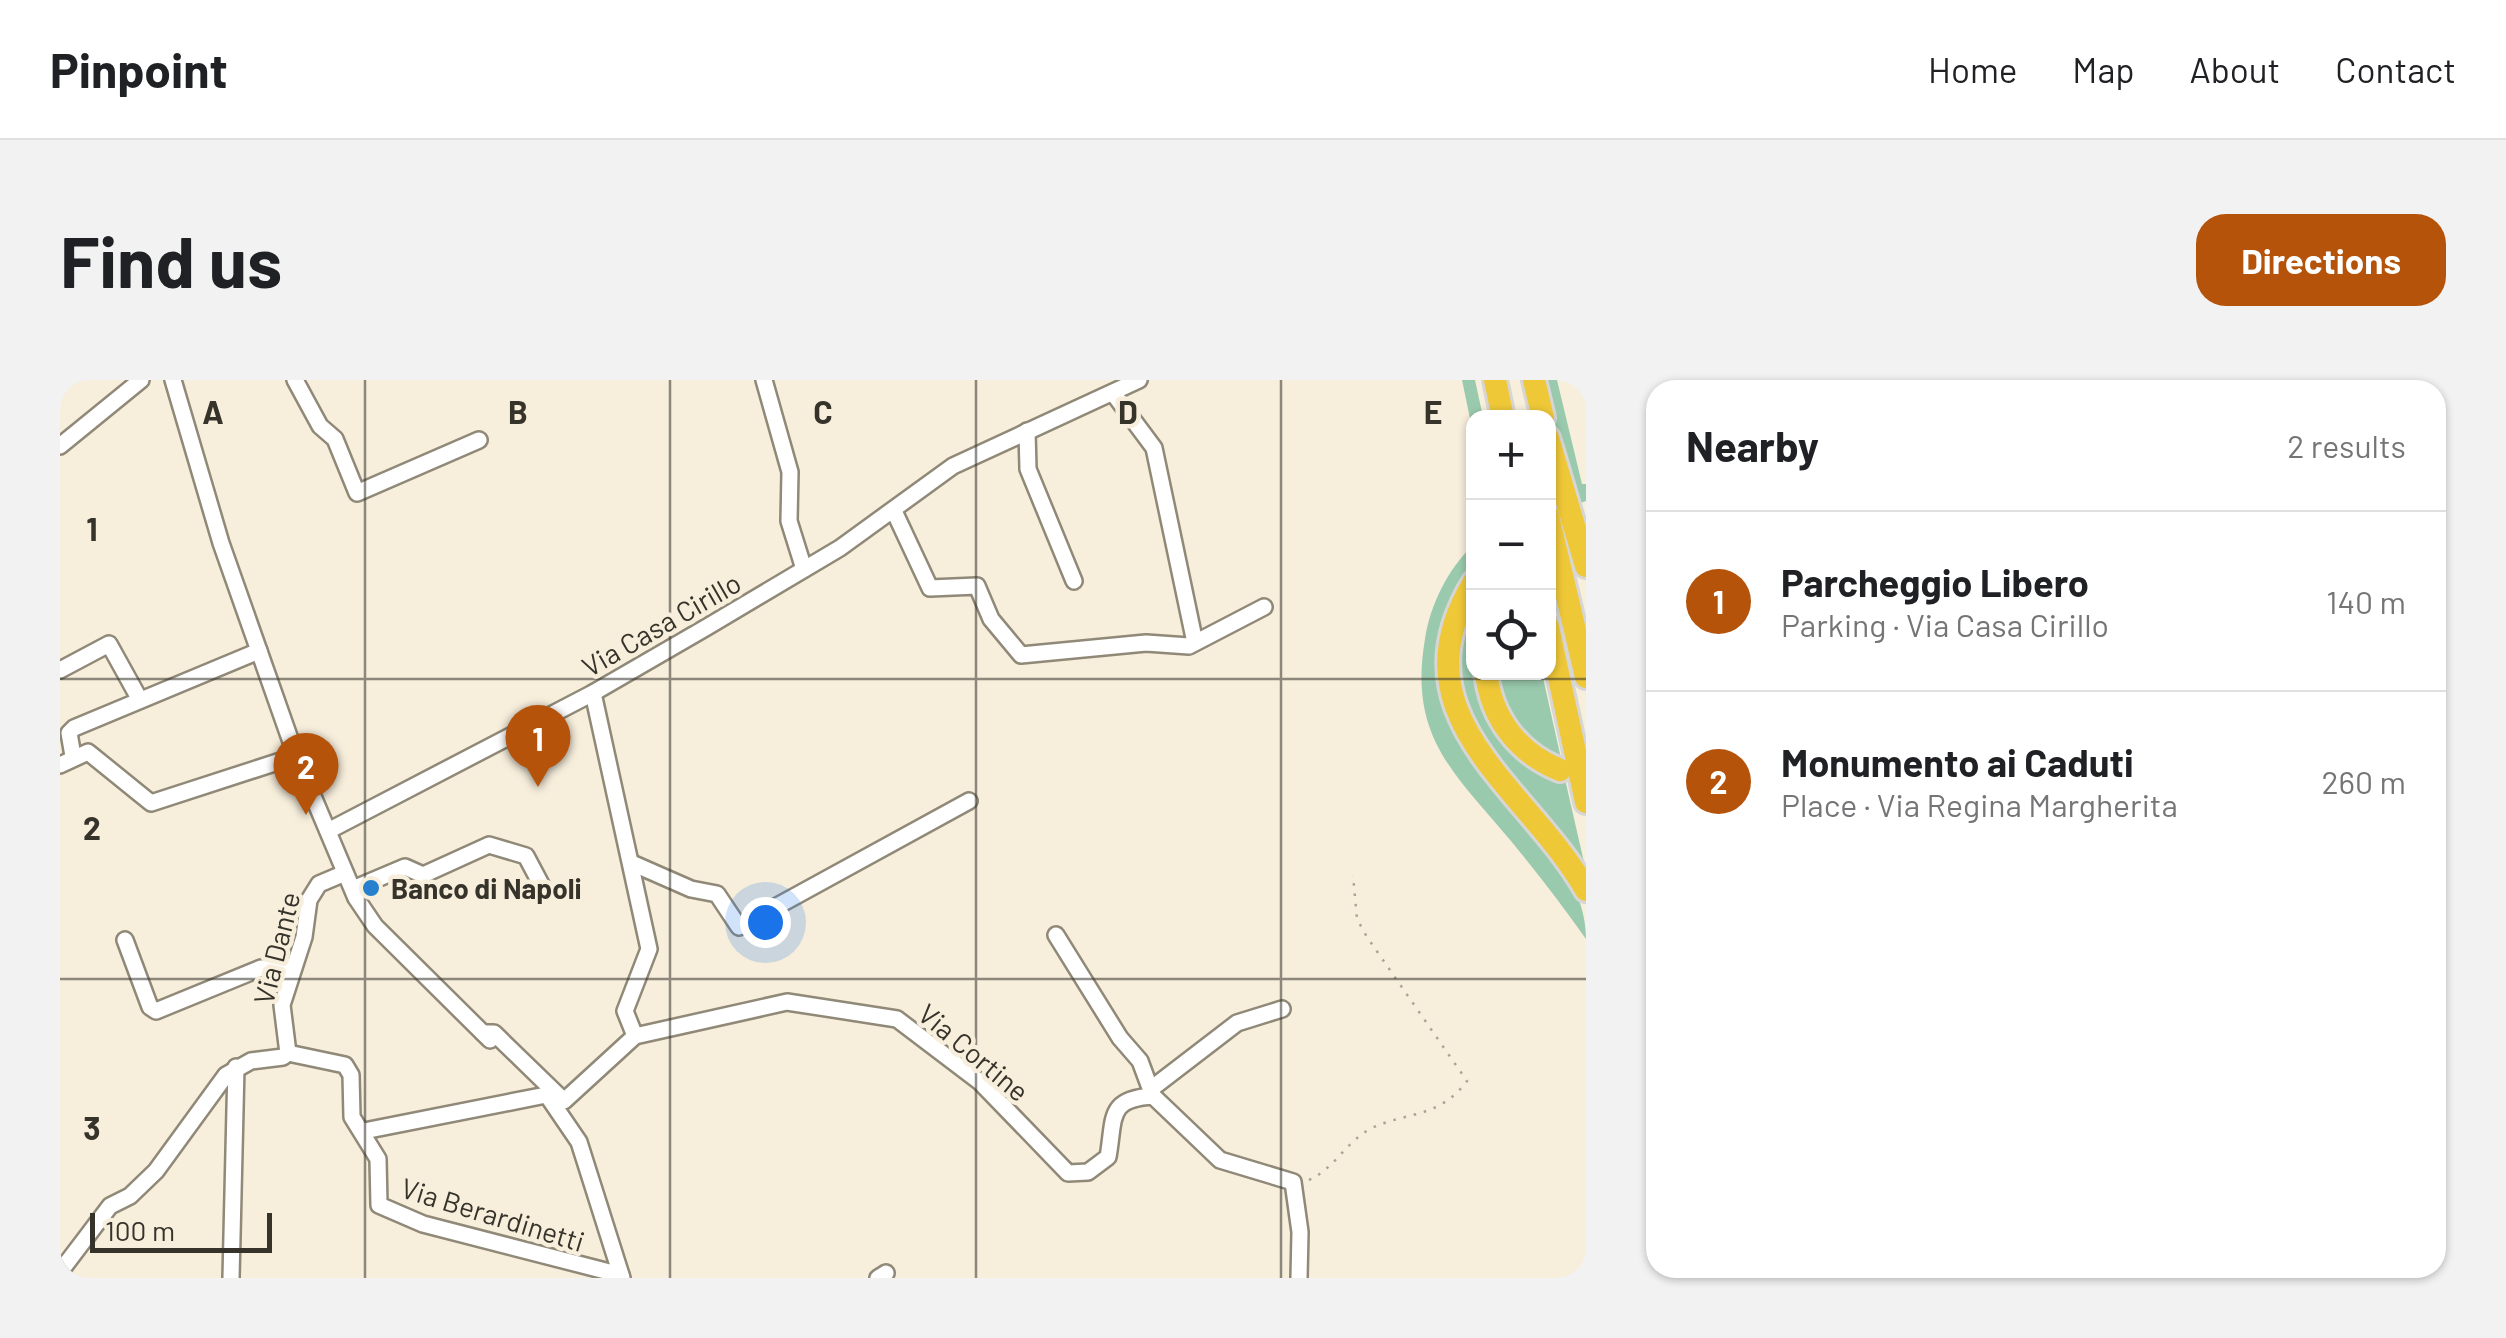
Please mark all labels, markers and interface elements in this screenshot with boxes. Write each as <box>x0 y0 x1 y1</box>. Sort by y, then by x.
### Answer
text: Pinpoint <box>50 40 228 98</box>
text: Home <box>1928 48 2017 90</box>
text: Map <box>2072 48 2135 90</box>
text: About <box>2190 48 2280 90</box>
text: Contact <box>2335 48 2456 90</box>
button: Directions <box>2196 214 2446 306</box>
text: Find us <box>60 218 282 302</box>
text: A <box>202 392 224 430</box>
text: B <box>508 392 528 430</box>
text: C <box>813 392 833 430</box>
text: D <box>1118 392 1138 430</box>
text: E <box>1424 392 1442 430</box>
map controls <box>1466 410 1556 680</box>
button: + <box>1466 410 1556 500</box>
text: Nearby <box>1686 420 1819 470</box>
text: 2 results <box>2287 426 2406 464</box>
button: − <box>1466 500 1556 590</box>
text: 1 <box>86 509 98 547</box>
text: Parcheggio Libero <box>1781 559 2089 605</box>
street label: Via Casa Cirillo <box>576 565 746 683</box>
text: 1 <box>1713 582 1724 620</box>
text: 140 m <box>2326 582 2406 620</box>
button: locate <box>1466 590 1556 680</box>
text: Parking · Via Casa Cirillo <box>1781 605 2109 643</box>
pin: 1 <box>506 704 570 787</box>
pin: 2 <box>274 732 338 815</box>
text: Monumento ai Caduti <box>1781 739 2134 785</box>
text: 2 <box>1710 762 1727 800</box>
text: 260 m <box>2321 762 2406 800</box>
text: Place · Via Regina Margherita <box>1781 785 2178 823</box>
text: 2 <box>83 808 101 846</box>
place label: Banco di Napoli <box>391 871 582 905</box>
marker: Banco di Napoli <box>360 877 382 899</box>
street label: Via Dante <box>246 888 306 1008</box>
your location <box>740 897 791 948</box>
street label: Via Cortine <box>912 996 1036 1108</box>
text: 3 <box>83 1108 101 1146</box>
street label: Via Berardinetti <box>397 1170 589 1258</box>
scale bar <box>90 1208 272 1253</box>
text: 100 m <box>105 1213 175 1247</box>

